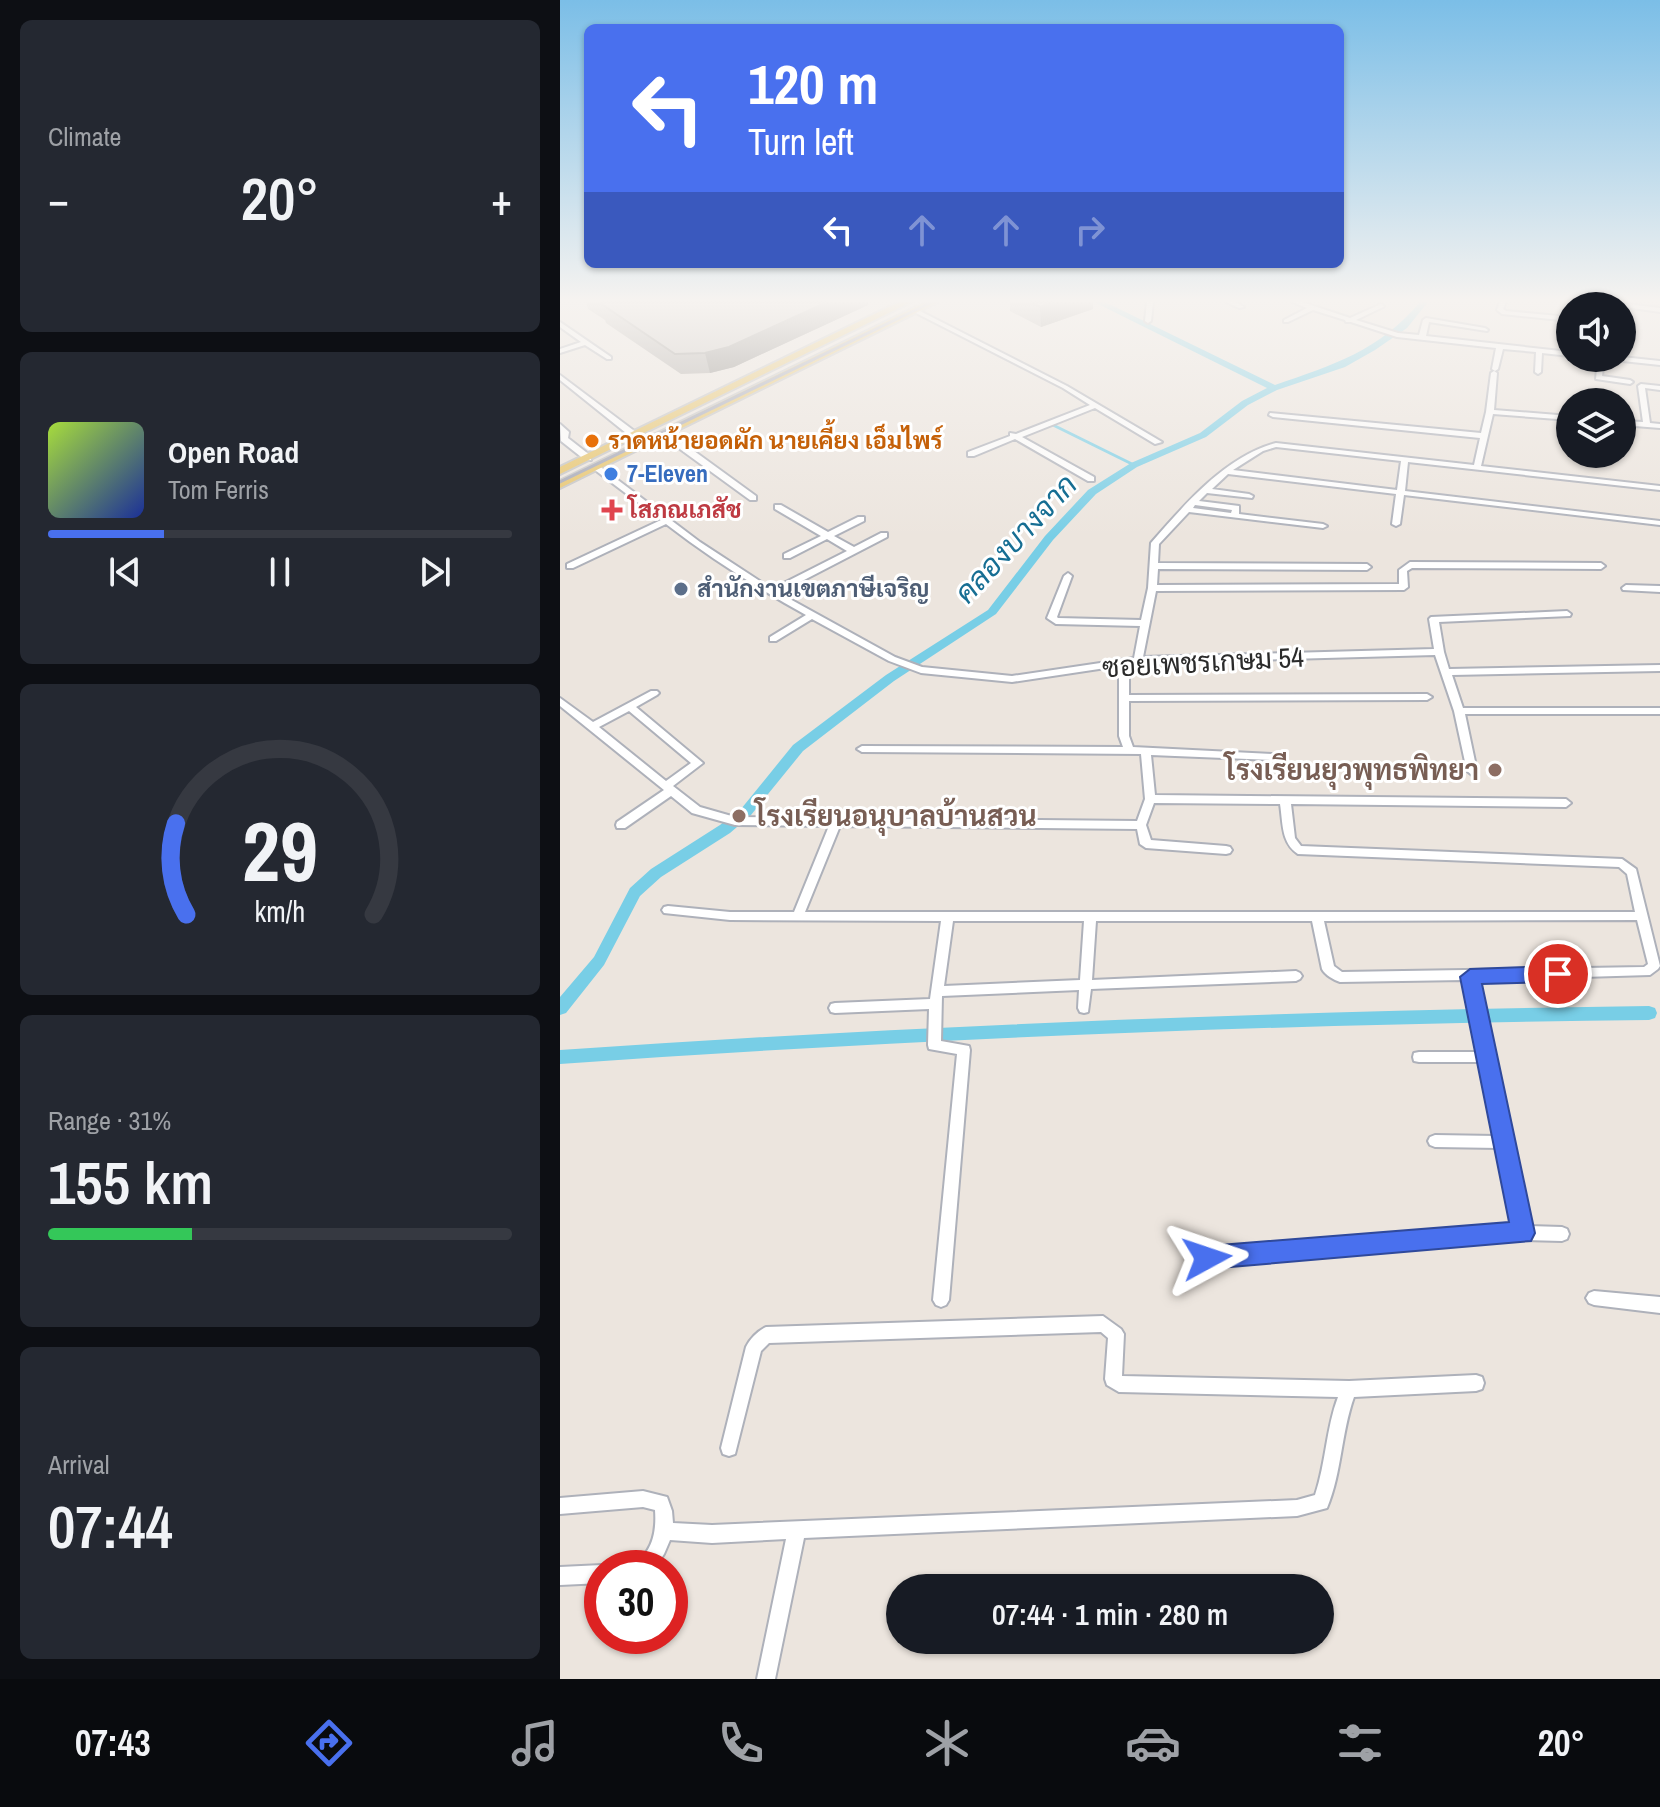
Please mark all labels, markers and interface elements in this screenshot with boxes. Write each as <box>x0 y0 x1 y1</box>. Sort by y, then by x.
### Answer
text: 120 m <box>748 46 878 121</box>
icon: left <box>616 56 720 160</box>
text: Turn left <box>748 118 854 166</box>
text: Climate <box>48 119 121 154</box>
text: 20° <box>241 158 319 239</box>
text: − <box>48 169 69 229</box>
text: + <box>491 169 512 229</box>
icon: left <box>816 208 860 252</box>
icon: ahead <box>900 208 944 252</box>
icon: ahead <box>984 208 1028 252</box>
icon: right <box>1068 208 1112 252</box>
map controls <box>1556 292 1636 468</box>
button: sound <box>1556 292 1636 372</box>
button: layers <box>1556 388 1636 468</box>
place label: ราดหน้ายอดผัก นายเคี้ยง เอ็มไพร์ <box>608 419 944 456</box>
text: Open Road <box>168 432 299 472</box>
marker: ราดหน้ายอดผัก นายเคี้ยง เอ็มไพร์ <box>583 432 601 450</box>
place label: 7-Eleven <box>627 457 708 489</box>
marker: 7-Eleven <box>602 465 620 483</box>
water label: คลองบางจาก <box>945 465 1085 611</box>
text: Tom Ferris <box>168 472 269 507</box>
place label: โสภณเภสัช <box>626 493 742 525</box>
marker: โสภณเภสัช <box>603 501 621 519</box>
icon: previous <box>103 550 147 594</box>
icon: pause <box>258 550 302 594</box>
icon: next <box>413 550 457 594</box>
place label: สำนักงานเขตภาษีเจริญ <box>697 572 930 604</box>
marker: สำนักงานเขตภาษีเจริญ <box>672 580 690 598</box>
street label: ซอยเพชรเกษม 54 <box>1101 638 1305 686</box>
place label: โรงเรียนยุวพุทธพิทยา <box>1223 751 1479 790</box>
marker: โรงเรียนยุวพุทธพิทยา <box>1486 761 1504 779</box>
text: 29 <box>242 795 318 907</box>
place label: โรงเรียนอนุบาลบ้านสวน <box>753 797 1037 836</box>
marker: โรงเรียนอนุบาลบ้านสวน <box>730 807 748 825</box>
text: km/h <box>255 893 305 932</box>
pin <box>1524 940 1592 1008</box>
icon: arrive <box>1536 952 1580 996</box>
text: Range · 31% <box>48 1103 171 1138</box>
text: 155 km <box>48 1142 213 1223</box>
position arrow <box>1165 1216 1249 1300</box>
text: Arrival <box>48 1447 110 1482</box>
text: 07:44 <box>48 1486 173 1567</box>
speed limit sign: 30 <box>584 1550 688 1654</box>
text: 07:44 · 1 min · 280 m <box>992 1594 1228 1634</box>
icon: directions <box>301 1715 357 1771</box>
icon: music <box>507 1715 563 1771</box>
icon: phone <box>713 1715 769 1771</box>
icon: climate <box>919 1715 975 1771</box>
icon: car <box>1125 1715 1181 1771</box>
icon: filters <box>1332 1715 1388 1771</box>
text: 07:43 <box>75 1719 151 1767</box>
text: 20° <box>1538 1719 1585 1767</box>

